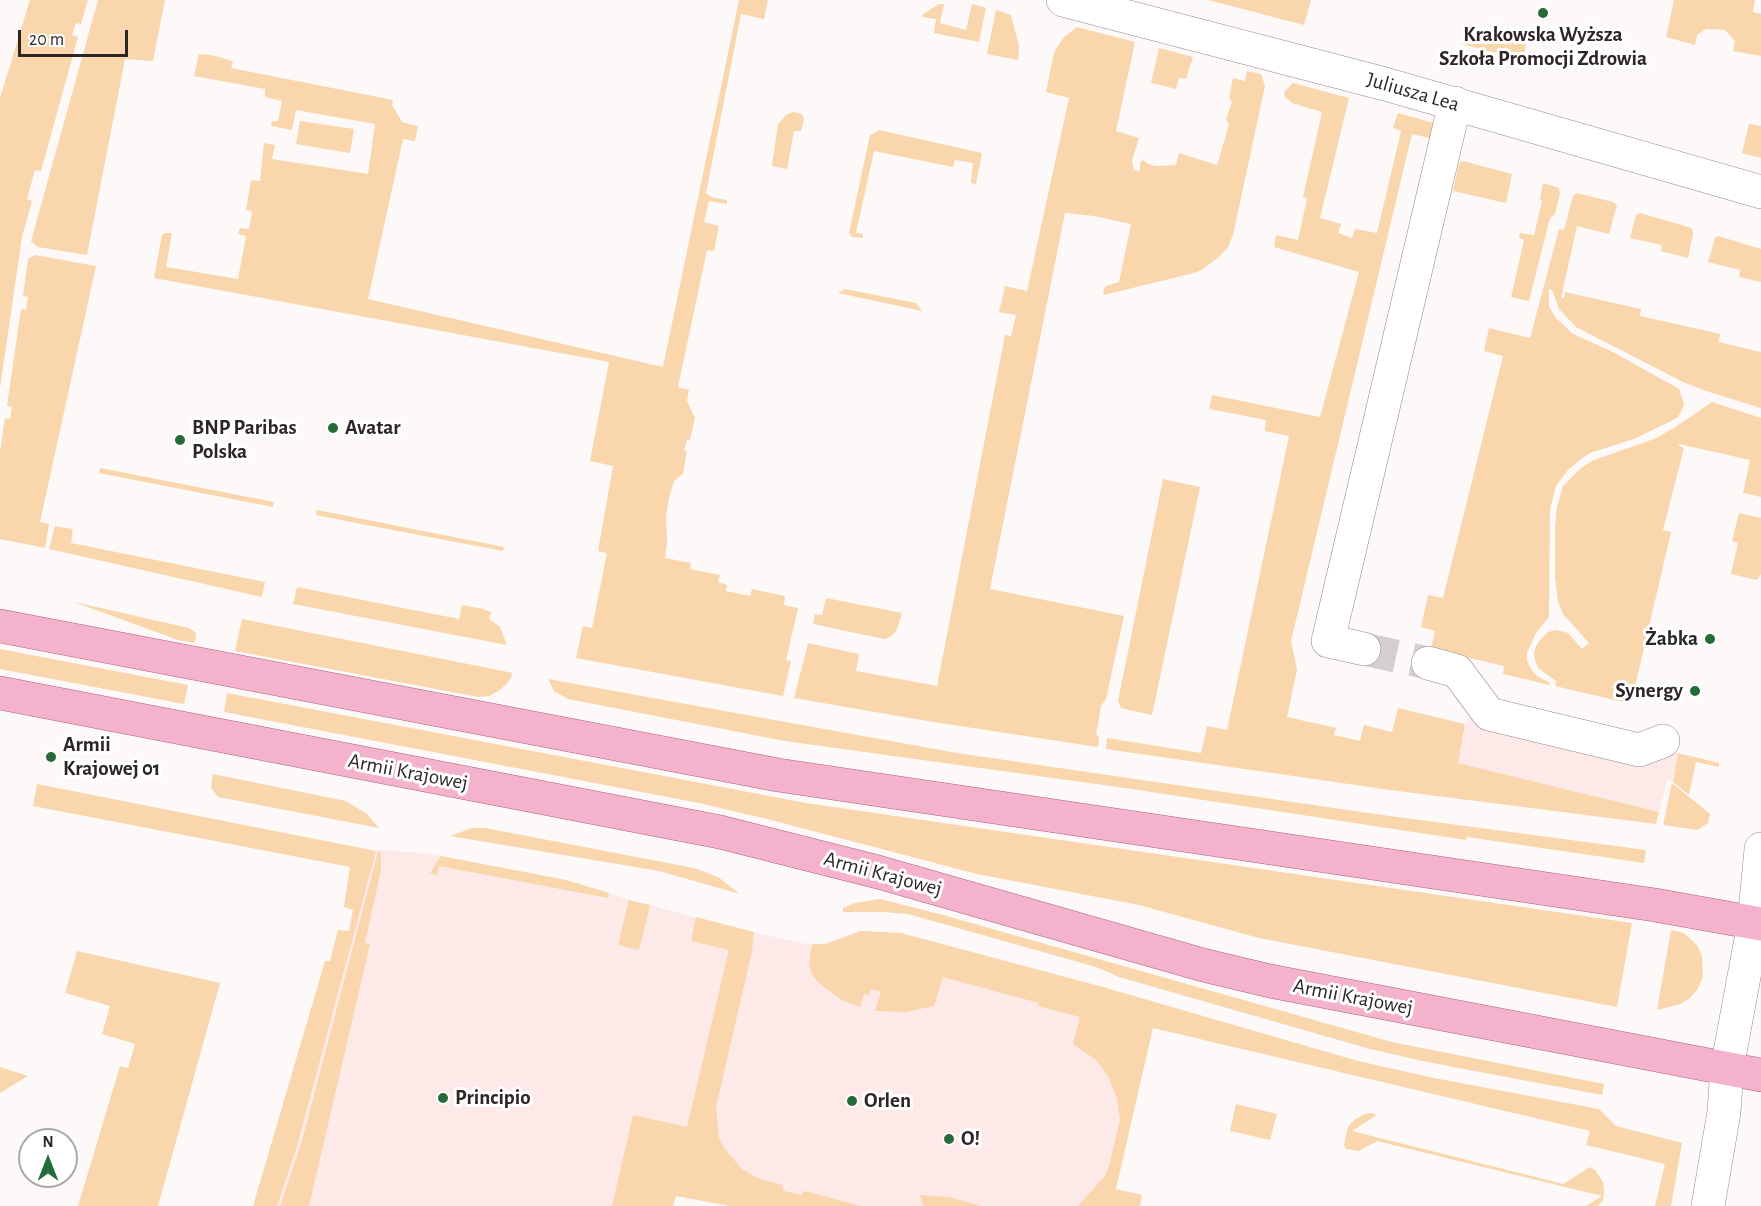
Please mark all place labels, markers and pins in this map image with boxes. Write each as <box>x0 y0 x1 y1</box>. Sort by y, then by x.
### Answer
marker: Krakowska Wyższa Szkoła Promocji Zdrowia <box>1536 6 1550 20</box>
place label: Krakowska Wyższa Szkoła Promocji Zdrowia <box>1439 22 1647 72</box>
place label: BNP Paribas Polska <box>192 415 297 465</box>
place label: Avatar <box>345 415 401 441</box>
marker: Avatar <box>326 421 340 435</box>
marker: BNP Paribas Polska <box>173 433 187 447</box>
place label: Żabka <box>1645 626 1698 652</box>
marker: Żabka <box>1703 632 1717 646</box>
place label: Synergy <box>1615 678 1683 704</box>
marker: Synergy <box>1688 684 1702 698</box>
place label: Armii Krajowej 01 <box>63 732 160 782</box>
marker: Armii Krajowej 01 <box>44 750 58 764</box>
place label: Principio <box>455 1085 531 1111</box>
place label: Orlen <box>864 1088 911 1114</box>
marker: Principio <box>436 1091 450 1105</box>
marker: Orlen <box>845 1094 859 1108</box>
place label: O! <box>961 1126 980 1152</box>
marker: O! <box>942 1132 956 1146</box>

